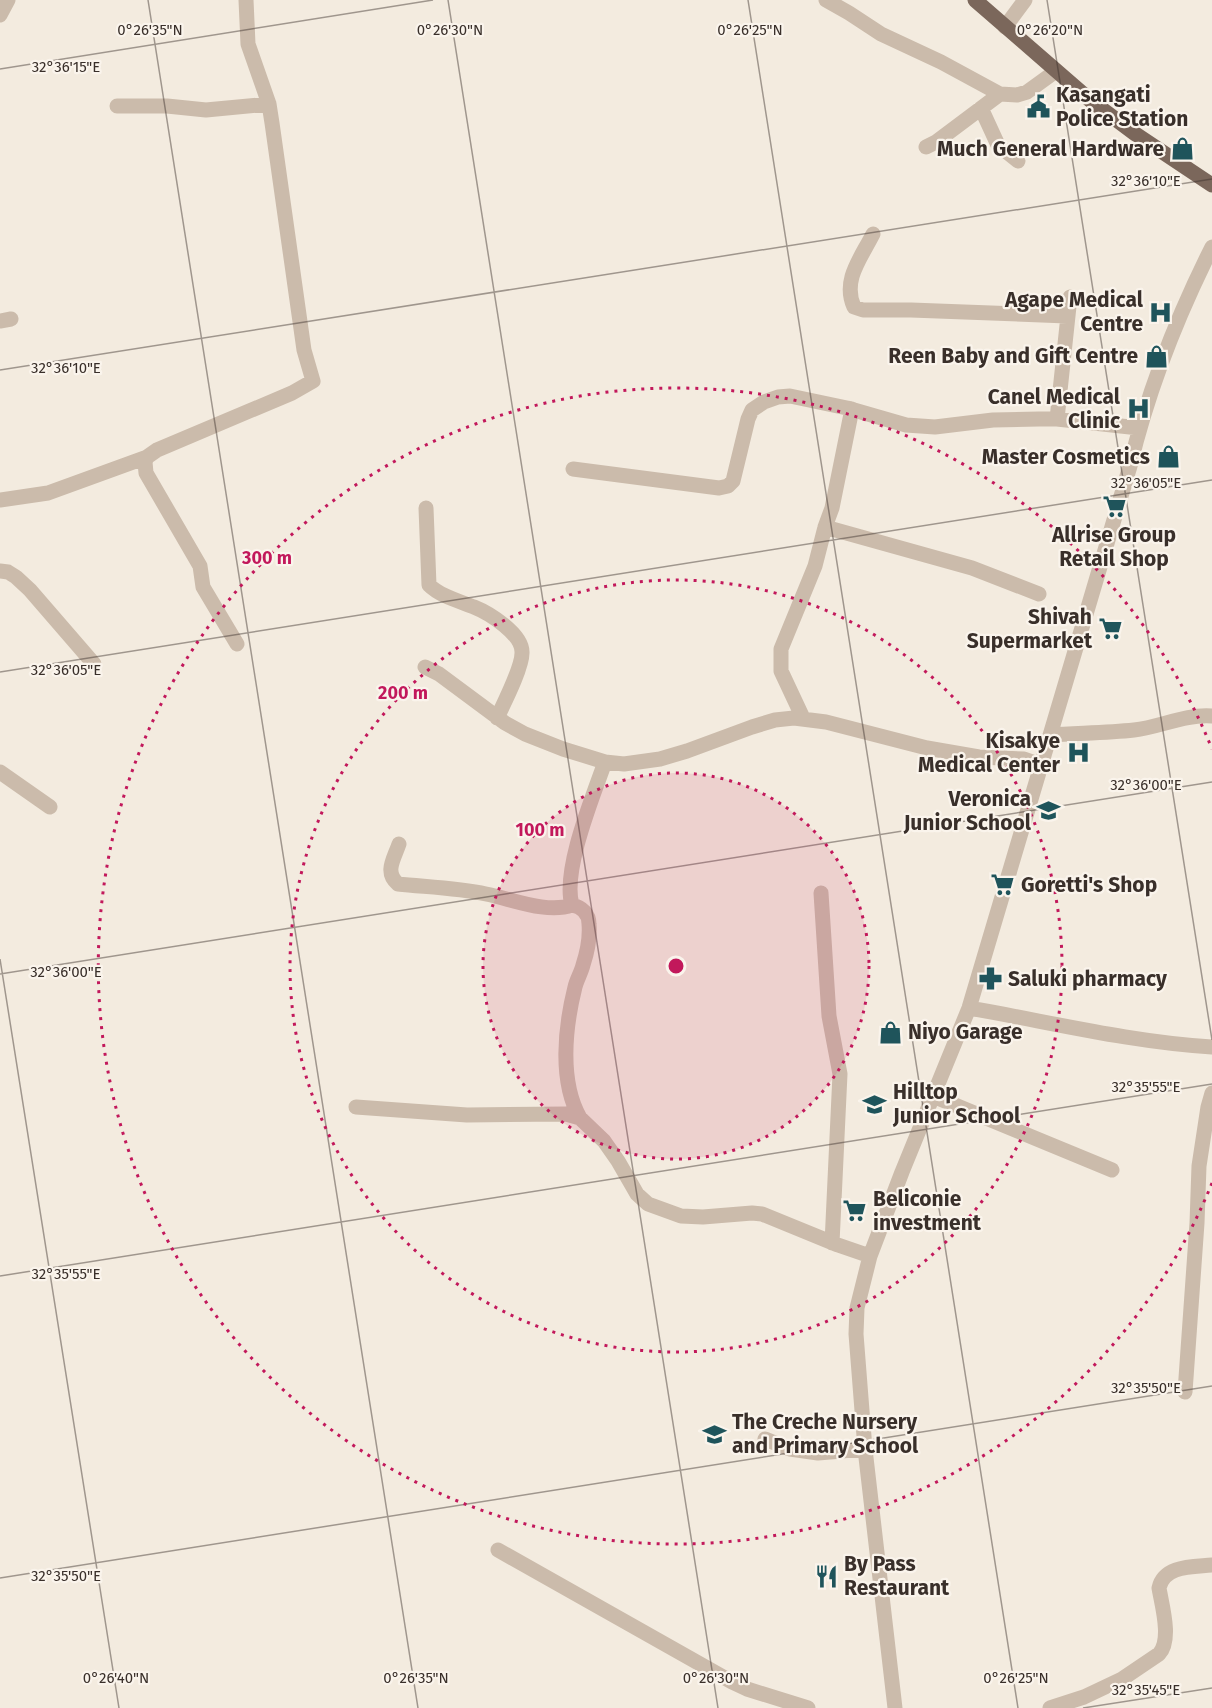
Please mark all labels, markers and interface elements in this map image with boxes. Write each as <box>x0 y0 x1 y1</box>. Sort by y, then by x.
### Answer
text: 0°26'35"N <box>117 21 183 39</box>
text: 0°26'30"N <box>417 21 483 39</box>
text: 0°26'25"N <box>717 21 783 39</box>
text: 0°26'20"N <box>1017 21 1083 39</box>
text: 32°36'15"E <box>32 58 100 76</box>
place label: Kasangati Police Station <box>1056 82 1188 132</box>
public building icon: Kasangati Police Station <box>1025 94 1051 120</box>
place label: Much General Hardware <box>937 136 1164 162</box>
shop icon: Much General Hardware <box>1169 136 1195 162</box>
text: 32°36'10"E <box>1111 172 1181 190</box>
place label: Agape Medical Centre <box>1004 287 1144 337</box>
hospital icon: Agape Medical Centre <box>1148 299 1174 325</box>
place label: Reen Baby and Gift Centre <box>888 343 1138 369</box>
shop icon: Reen Baby and Gift Centre <box>1143 343 1169 369</box>
text: 32°36'10"E <box>31 359 101 377</box>
place label: Canel Medical Clinic <box>988 384 1121 434</box>
hospital icon: Canel Medical Clinic <box>1125 396 1151 422</box>
place label: Master Cosmetics <box>982 444 1150 470</box>
shop icon: Master Cosmetics <box>1155 444 1181 470</box>
text: 32°36'05"E <box>1111 474 1181 492</box>
supermarket icon: Allrise Group Retail Shop <box>1101 494 1127 520</box>
place label: Allrise Group Retail Shop <box>1051 522 1176 572</box>
text: 300 m <box>241 547 292 569</box>
place label: Shivah Supermarket <box>967 604 1093 654</box>
supermarket icon: Shivah Supermarket <box>1097 616 1123 642</box>
text: 32°36'05"E <box>31 661 101 679</box>
text: 200 m <box>378 682 428 704</box>
place label: Kisakye Medical Center <box>918 728 1061 778</box>
hospital icon: Kisakye Medical Center <box>1065 740 1091 766</box>
text: 32°36'00"E <box>1110 776 1182 794</box>
place label: Veronica Junior School <box>903 786 1032 836</box>
school or university icon: Veronica Junior School <box>1036 798 1062 824</box>
text: 100 m <box>516 819 564 841</box>
supermarket icon: Goretti's Shop <box>990 872 1016 898</box>
place label: Goretti's Shop <box>1021 872 1157 898</box>
centre of rings <box>666 956 686 976</box>
text: 32°36'00"E <box>30 963 102 981</box>
pharmacy icon: Saluki pharmacy <box>977 966 1003 992</box>
place label: Saluki pharmacy <box>1008 966 1167 992</box>
shop icon: Niyo Garage <box>877 1019 903 1045</box>
place label: Niyo Garage <box>908 1019 1023 1045</box>
text: 32°35'55"E <box>1112 1078 1180 1096</box>
place label: Hilltop Junior School <box>892 1079 1021 1129</box>
school or university icon: Hilltop Junior School <box>862 1091 888 1117</box>
place label: Beliconie investment <box>873 1186 982 1236</box>
supermarket icon: Beliconie investment <box>842 1198 868 1224</box>
text: 32°35'55"E <box>32 1265 100 1283</box>
text: 32°35'50"E <box>1111 1379 1181 1397</box>
place label: The Creche Nursery and Primary School <box>732 1409 919 1459</box>
school or university icon: The Creche Nursery and Primary School <box>701 1421 727 1447</box>
place label: By Pass Restaurant <box>844 1551 950 1601</box>
restaurant icon: By Pass Restaurant <box>813 1563 839 1589</box>
text: 32°35'50"E <box>31 1567 101 1585</box>
text: 0°26'40"N <box>83 1669 149 1687</box>
text: 0°26'35"N <box>383 1669 449 1687</box>
text: 0°26'30"N <box>683 1669 749 1687</box>
text: 0°26'25"N <box>983 1669 1049 1687</box>
text: 32°35'45"E <box>1112 1681 1180 1699</box>

